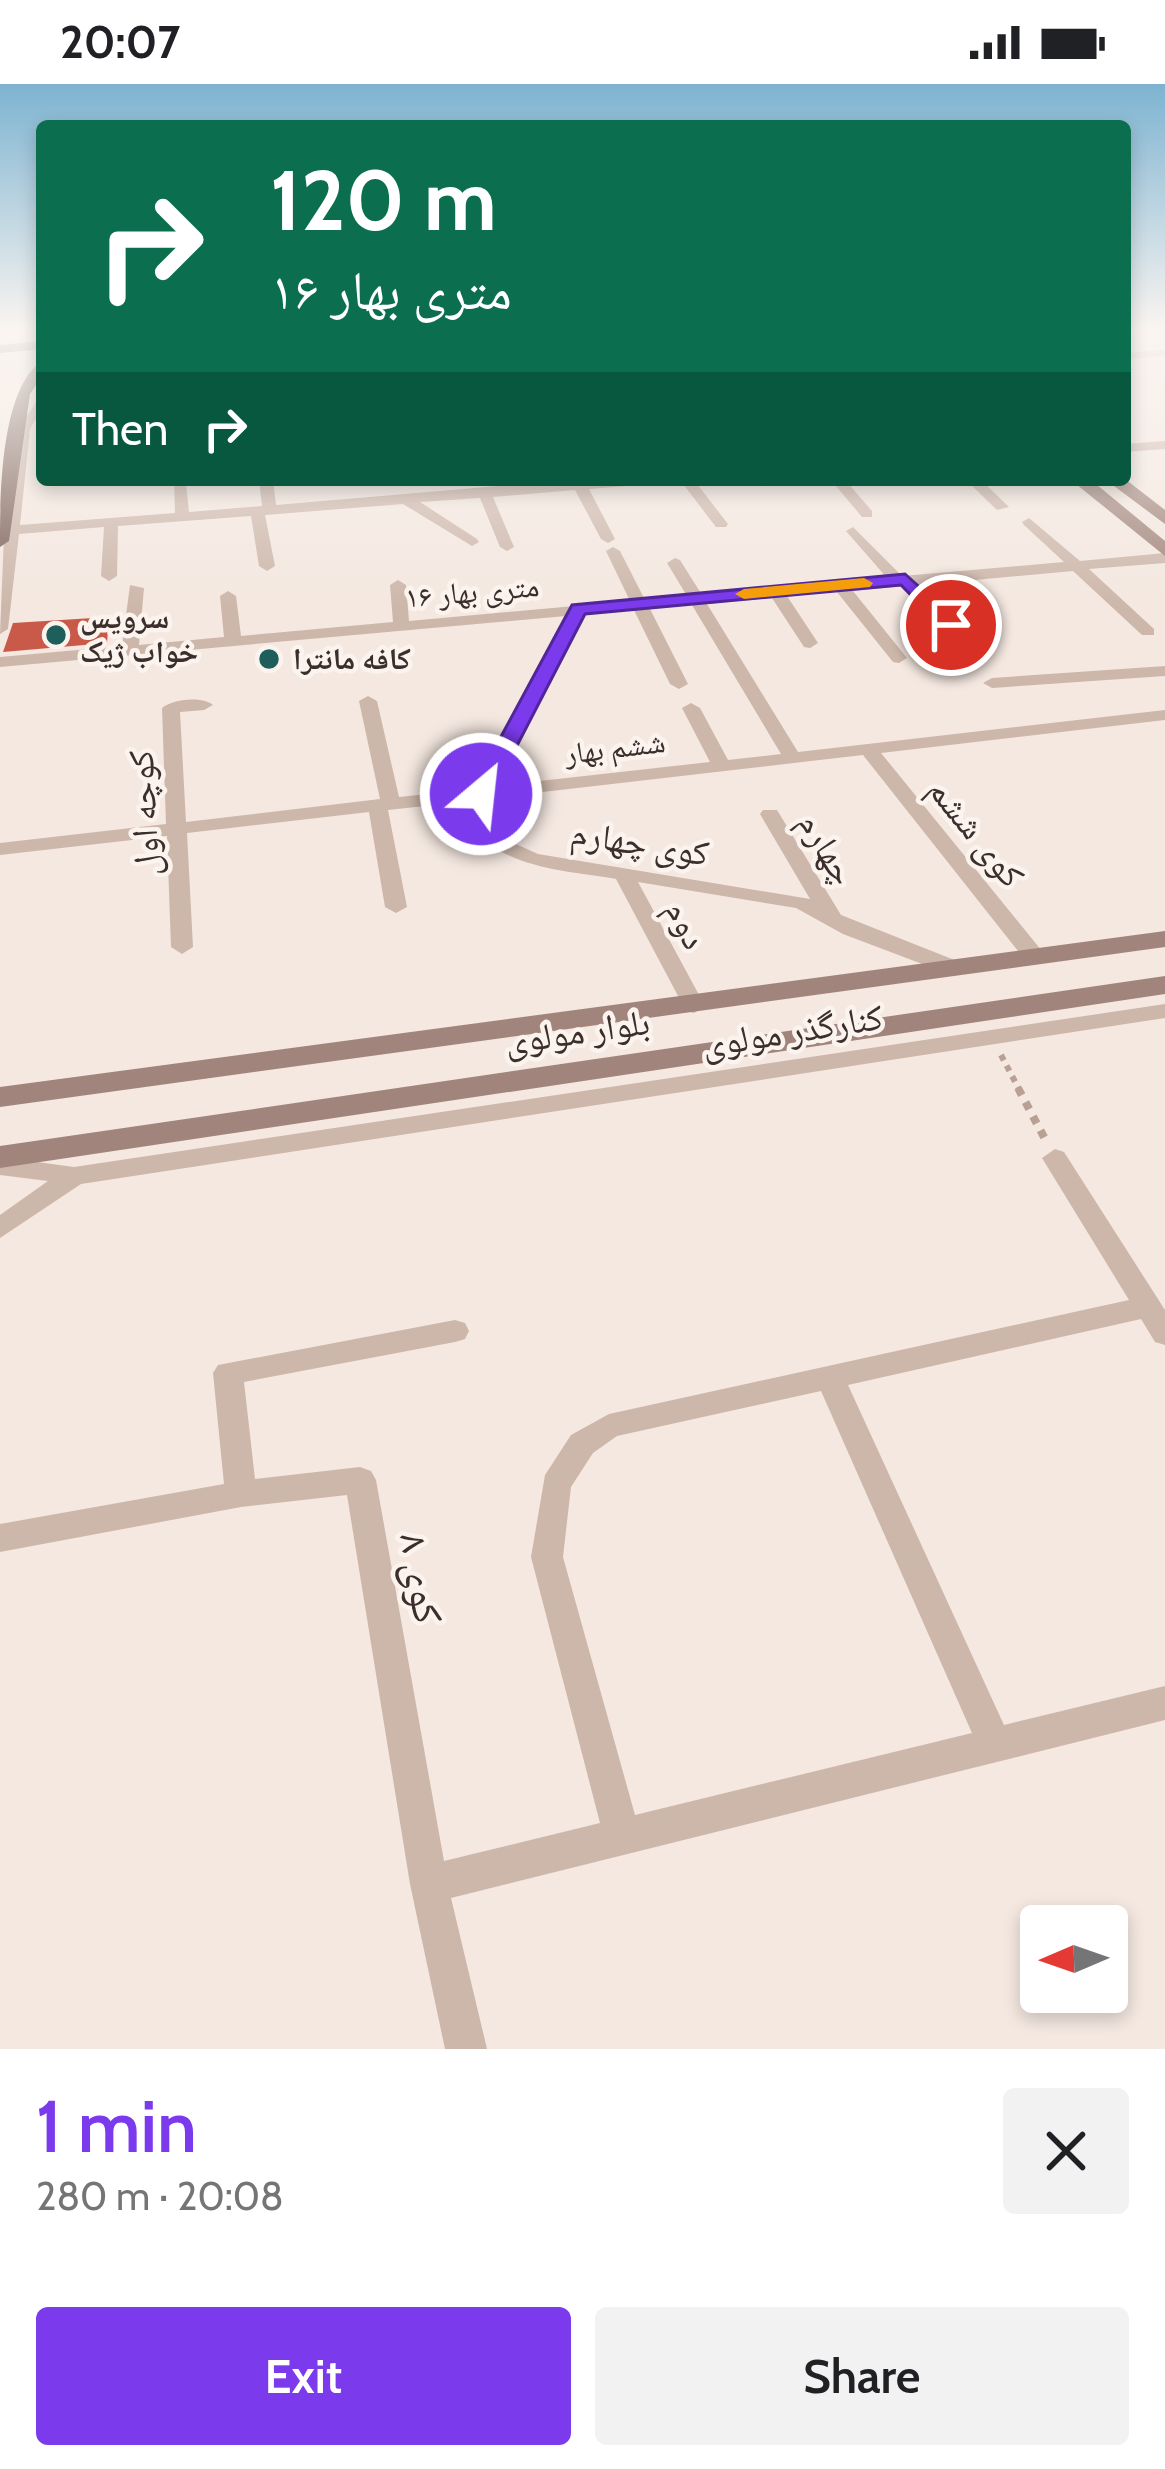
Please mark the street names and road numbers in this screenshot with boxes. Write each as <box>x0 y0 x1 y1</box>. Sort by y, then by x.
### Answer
street label: ۱۶ متری بهار <box>403 567 541 616</box>
street label: ششم بهار <box>562 723 668 774</box>
street label: کوچه اول <box>118 749 168 877</box>
street label: کوی ششم <box>918 768 1035 897</box>
street label: چهارم <box>788 804 867 893</box>
street label: کوی چهارم <box>567 809 712 877</box>
street label: دوم <box>654 892 718 957</box>
street label: کنارگذر مولوی <box>698 994 886 1066</box>
street label: بلوار مولوی <box>502 999 652 1063</box>
street label: کوی ۸ <box>388 1528 456 1628</box>

